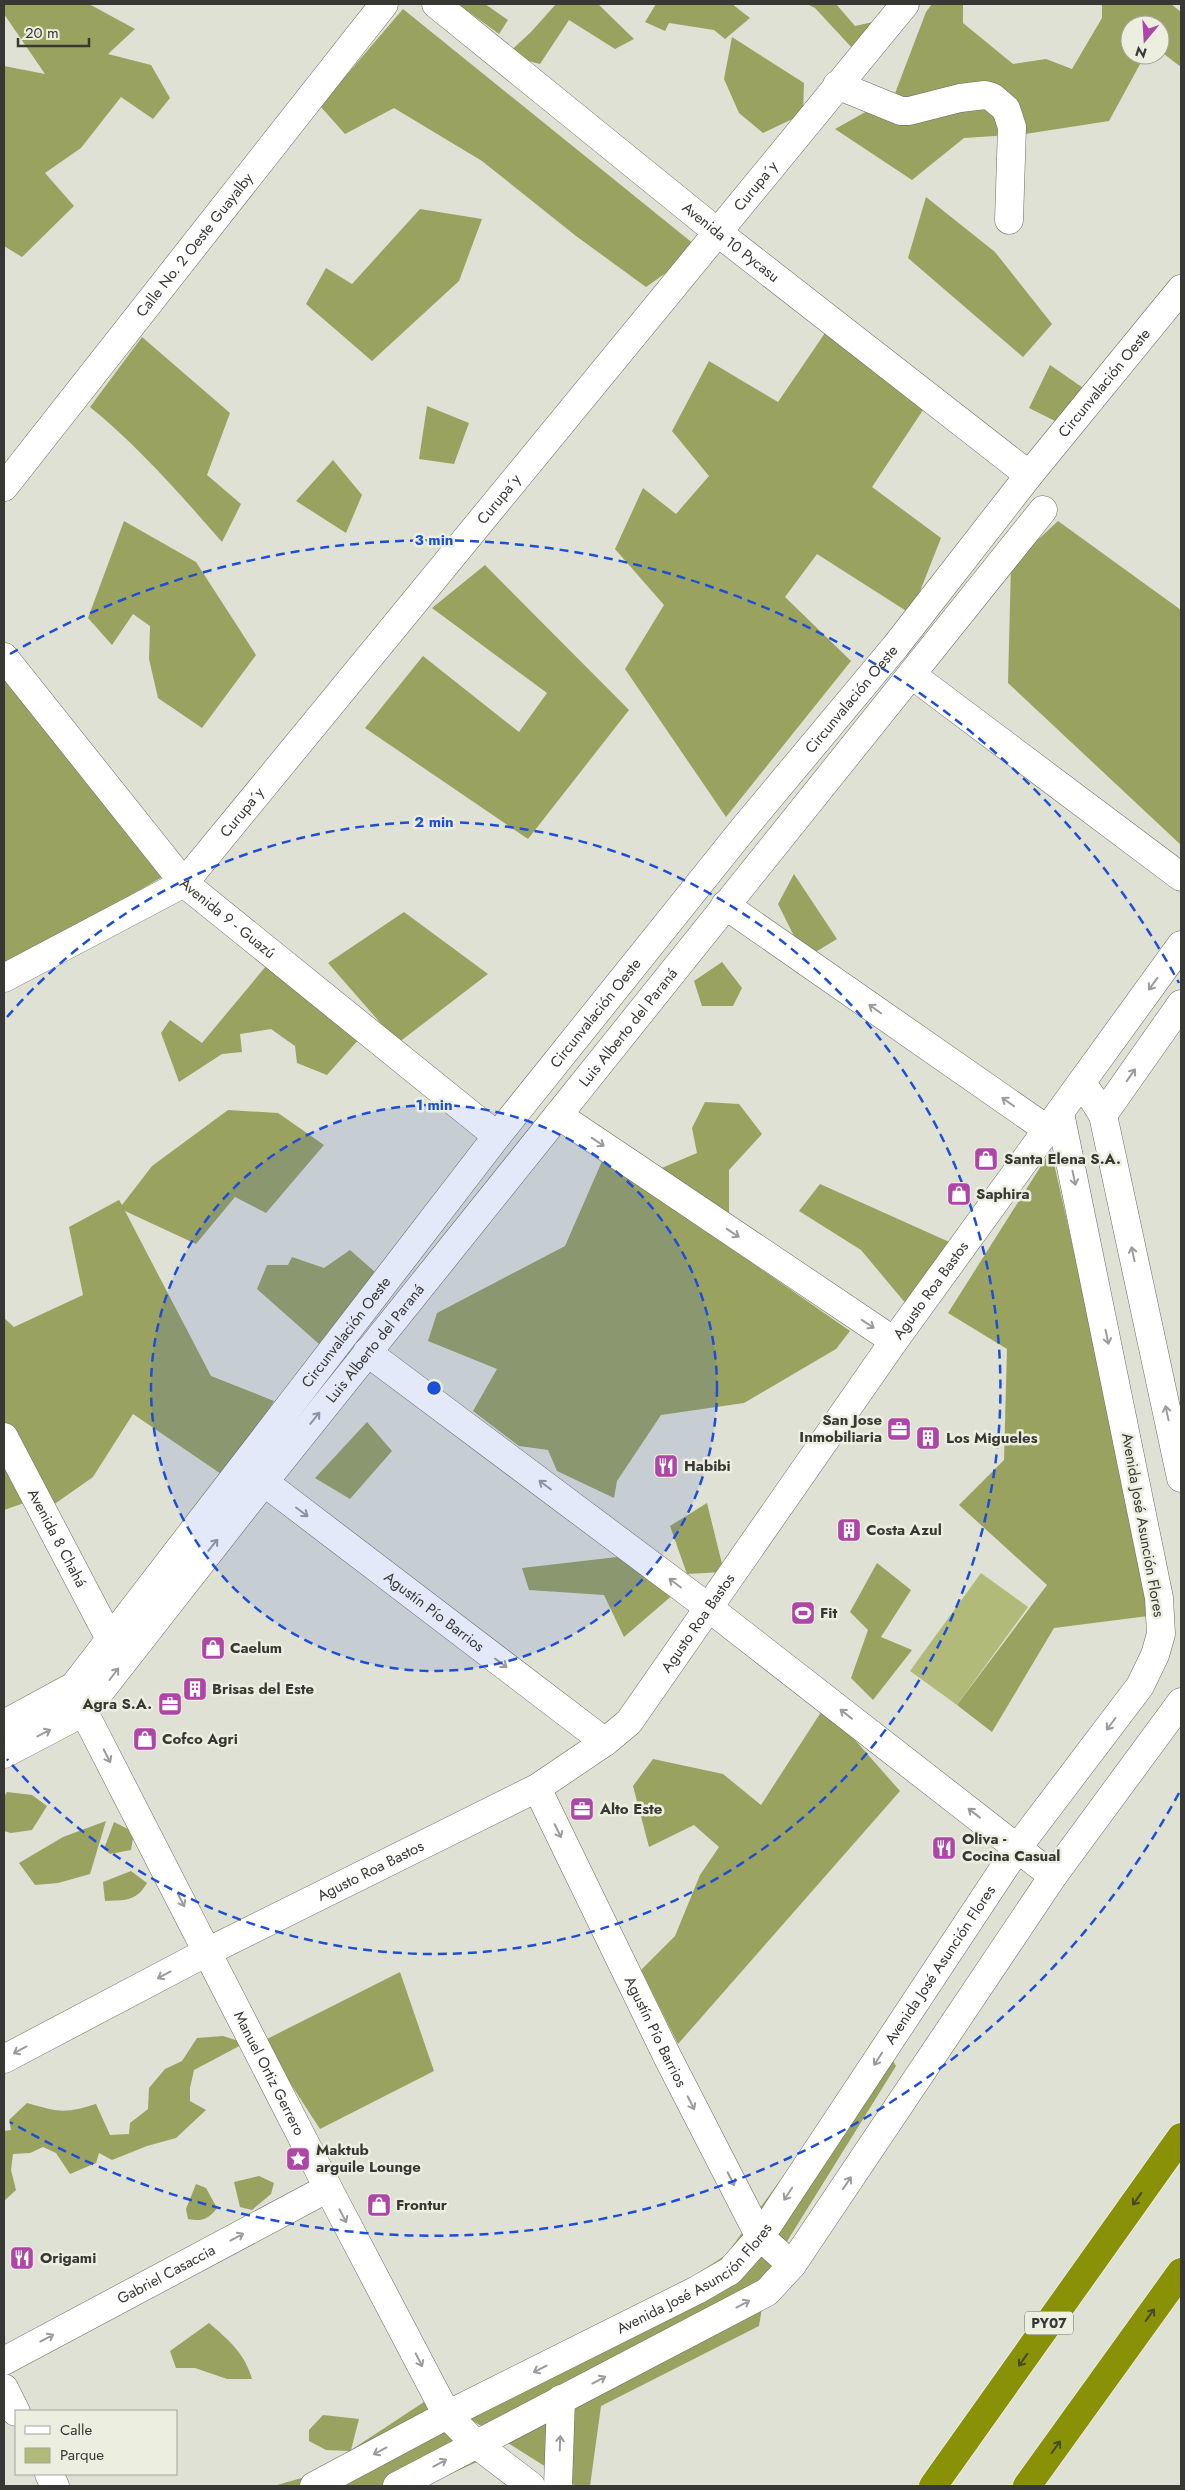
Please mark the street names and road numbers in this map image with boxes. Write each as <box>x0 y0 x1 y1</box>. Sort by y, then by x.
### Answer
street label: Curupa´y <box>728 156 783 216</box>
street label: Calle No. 2 Oeste Guayalby <box>131 168 258 322</box>
street label: Avenida 10 Pycasu <box>677 197 784 288</box>
street label: Circunvalación Oeste <box>1053 323 1156 442</box>
street label: Curupa´y <box>472 469 526 529</box>
street label: Circunvalación Oeste <box>800 640 903 758</box>
street label: Curupa´y <box>215 782 270 842</box>
street label: Avenida 9 - Guazú <box>175 873 280 964</box>
street label: Circunvalación Oeste <box>545 953 647 1073</box>
street label: Luis Alberto del Paraná <box>574 963 683 1092</box>
street label: Agusto Roa Bastos <box>888 1237 974 1344</box>
street label: Circunvalación Oeste <box>296 1272 396 1392</box>
street label: Luis Alberto del Paraná <box>321 1279 430 1408</box>
street label: Avenida José Asunción Flores <box>1116 1431 1170 1619</box>
street label: Avenida 8 Chahá <box>22 1485 92 1591</box>
street label: Agustín Pío Barrios <box>379 1566 489 1657</box>
street label: Agusto Roa Bastos <box>656 1569 740 1677</box>
street label: Agusto Roa Bastos <box>313 1835 428 1907</box>
street label: Avenida José Asunción Flores <box>879 1881 1001 2049</box>
street label: Agustín Pío Barrios <box>619 1972 692 2091</box>
street label: Manuel Ortiz Gerrero <box>228 2007 310 2139</box>
street label: Avenida José Asunción Flores <box>613 2219 777 2339</box>
street label: Gabriel Casaccia <box>113 2239 219 2310</box>
road number: PY07 <box>1025 2312 1073 2334</box>

